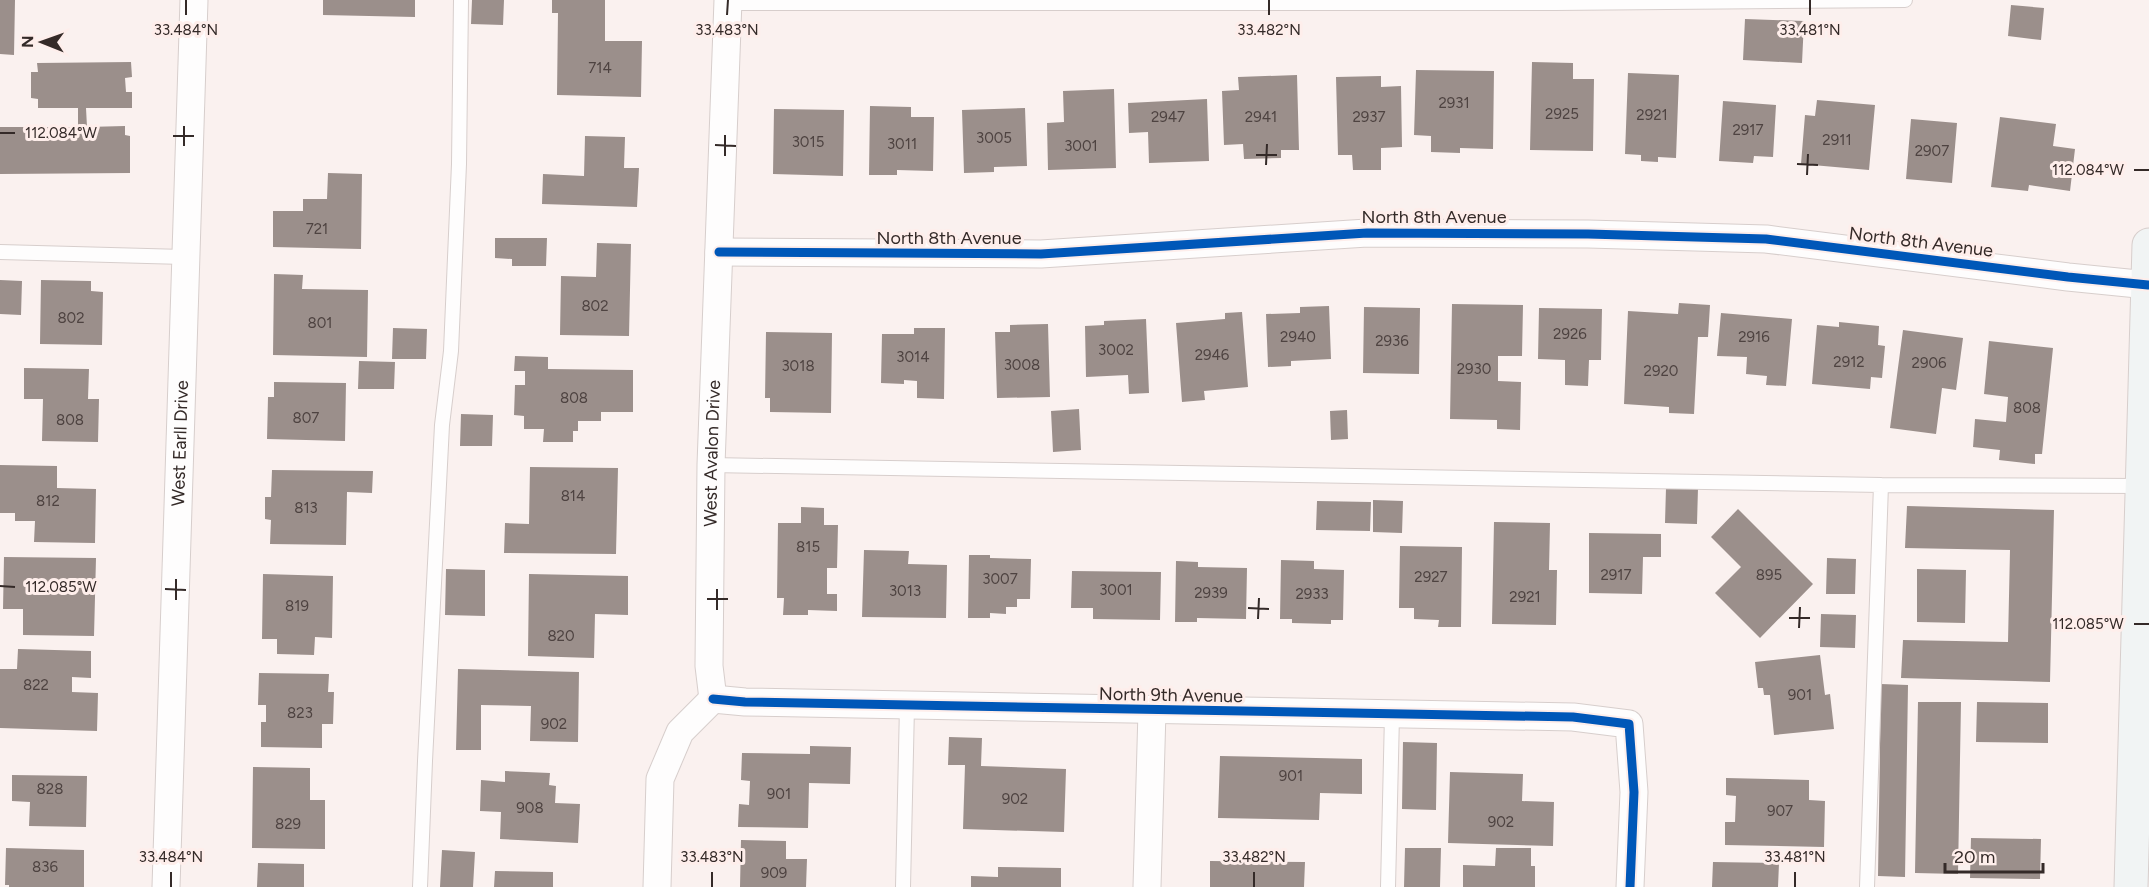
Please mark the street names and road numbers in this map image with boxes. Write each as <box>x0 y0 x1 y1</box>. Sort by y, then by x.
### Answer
street label: North 8th Avenue <box>1362 206 1507 228</box>
street label: North 8th Avenue <box>1848 222 1994 262</box>
street label: North 8th Avenue <box>877 227 1022 249</box>
street label: West Avalon Drive <box>699 379 725 527</box>
street label: West Earll Drive <box>167 380 193 507</box>
street label: North 9th Avenue <box>1099 683 1243 707</box>

